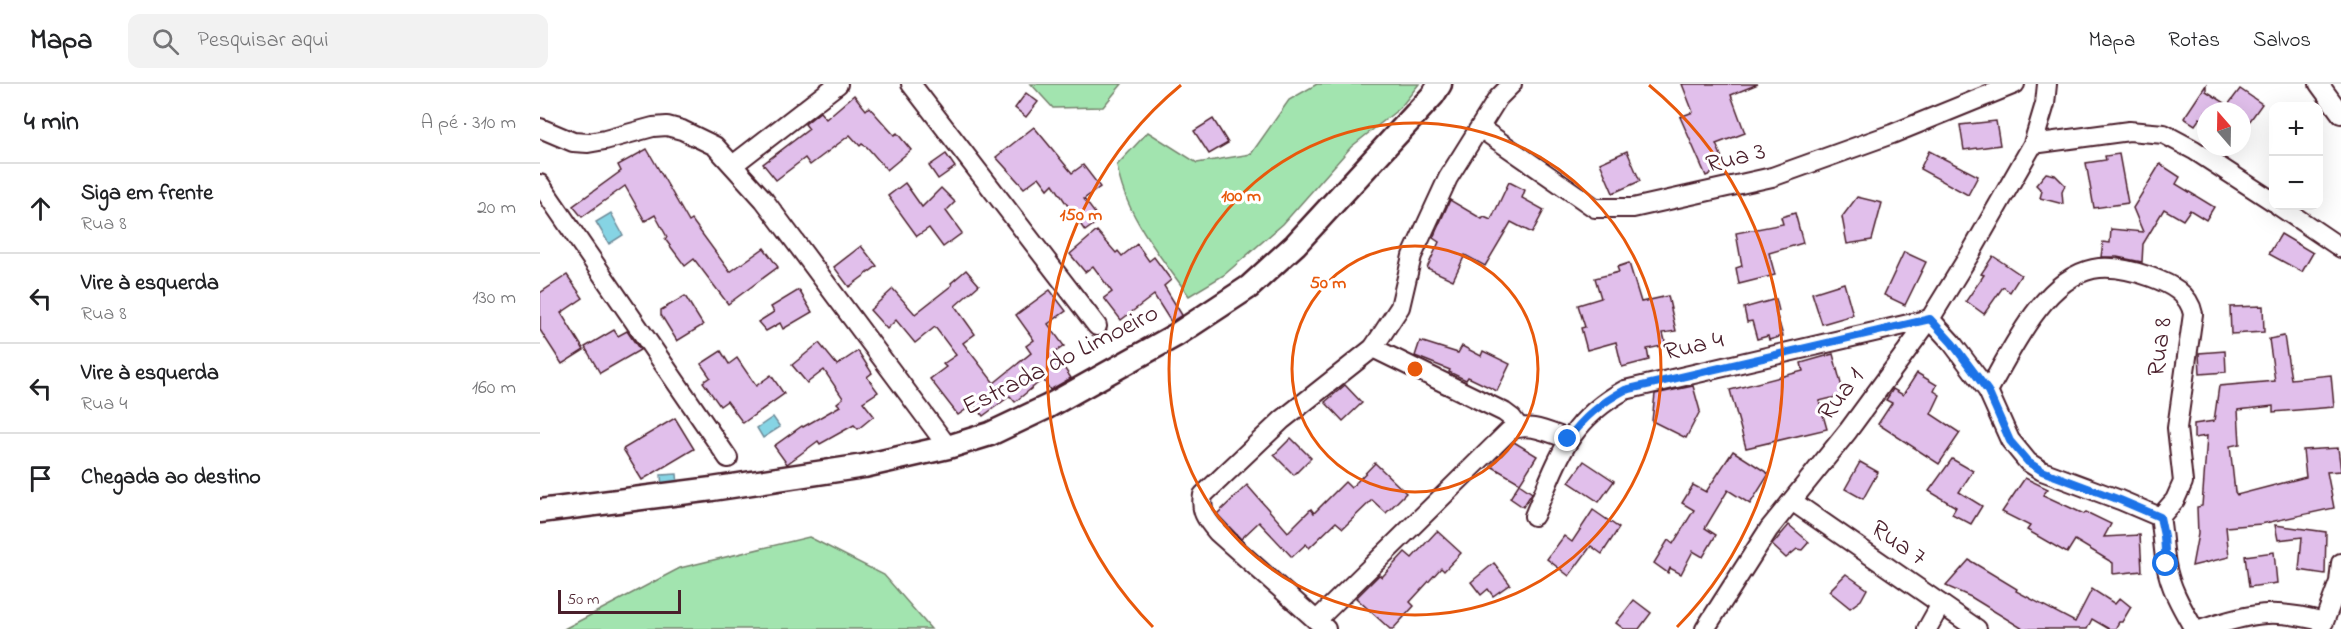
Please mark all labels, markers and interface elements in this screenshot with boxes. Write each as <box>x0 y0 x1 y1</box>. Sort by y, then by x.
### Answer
search box <box>128 14 548 68</box>
text: Mapa <box>30 21 92 62</box>
icon: search <box>149 25 182 58</box>
text: Pesquisar aqui <box>197 25 328 57</box>
text: Mapa <box>2088 26 2135 56</box>
text: Rotas <box>2168 26 2220 56</box>
text: Salvos <box>2253 26 2311 56</box>
north arrow <box>2197 102 2251 156</box>
map controls <box>2269 102 2323 210</box>
button: + <box>2269 102 2323 156</box>
text: 4 min <box>24 104 79 142</box>
text: A pé · 310 m <box>421 109 516 138</box>
street label: Rua 3 <box>1702 133 1770 185</box>
button: − <box>2269 156 2323 210</box>
text: Siga em frente <box>81 178 213 210</box>
text: 100 m <box>1221 184 1261 210</box>
icon: ahead <box>24 192 57 225</box>
text: 20 m <box>477 194 516 223</box>
text: 150 m <box>1060 203 1102 229</box>
text: Rua 8 <box>81 210 127 239</box>
text: Vire à esquerda <box>81 268 219 300</box>
text: 50 m <box>1310 271 1346 297</box>
icon: left <box>24 282 57 315</box>
text: 130 m <box>472 284 516 313</box>
street label: Estrada do Limoeiro <box>956 295 1166 427</box>
text: Rua 8 <box>81 300 127 329</box>
street label: Rua 8 <box>2139 315 2184 379</box>
street label: Rua 4 <box>1660 322 1728 372</box>
text: Vire à esquerda <box>81 358 219 390</box>
centre of rings <box>1405 359 1425 379</box>
street label: Rua 1 <box>1809 360 1875 430</box>
icon: left <box>24 372 57 405</box>
text: 160 m <box>472 374 516 403</box>
text: Rua 4 <box>81 390 127 419</box>
route end <box>1554 425 1580 451</box>
icon: arrive <box>24 462 57 495</box>
text: Chegada ao destino <box>81 462 261 494</box>
street label: Rua 7 <box>1862 511 1934 577</box>
route start <box>2152 550 2178 576</box>
scale bar <box>558 587 681 614</box>
text: 50 m <box>567 588 599 612</box>

